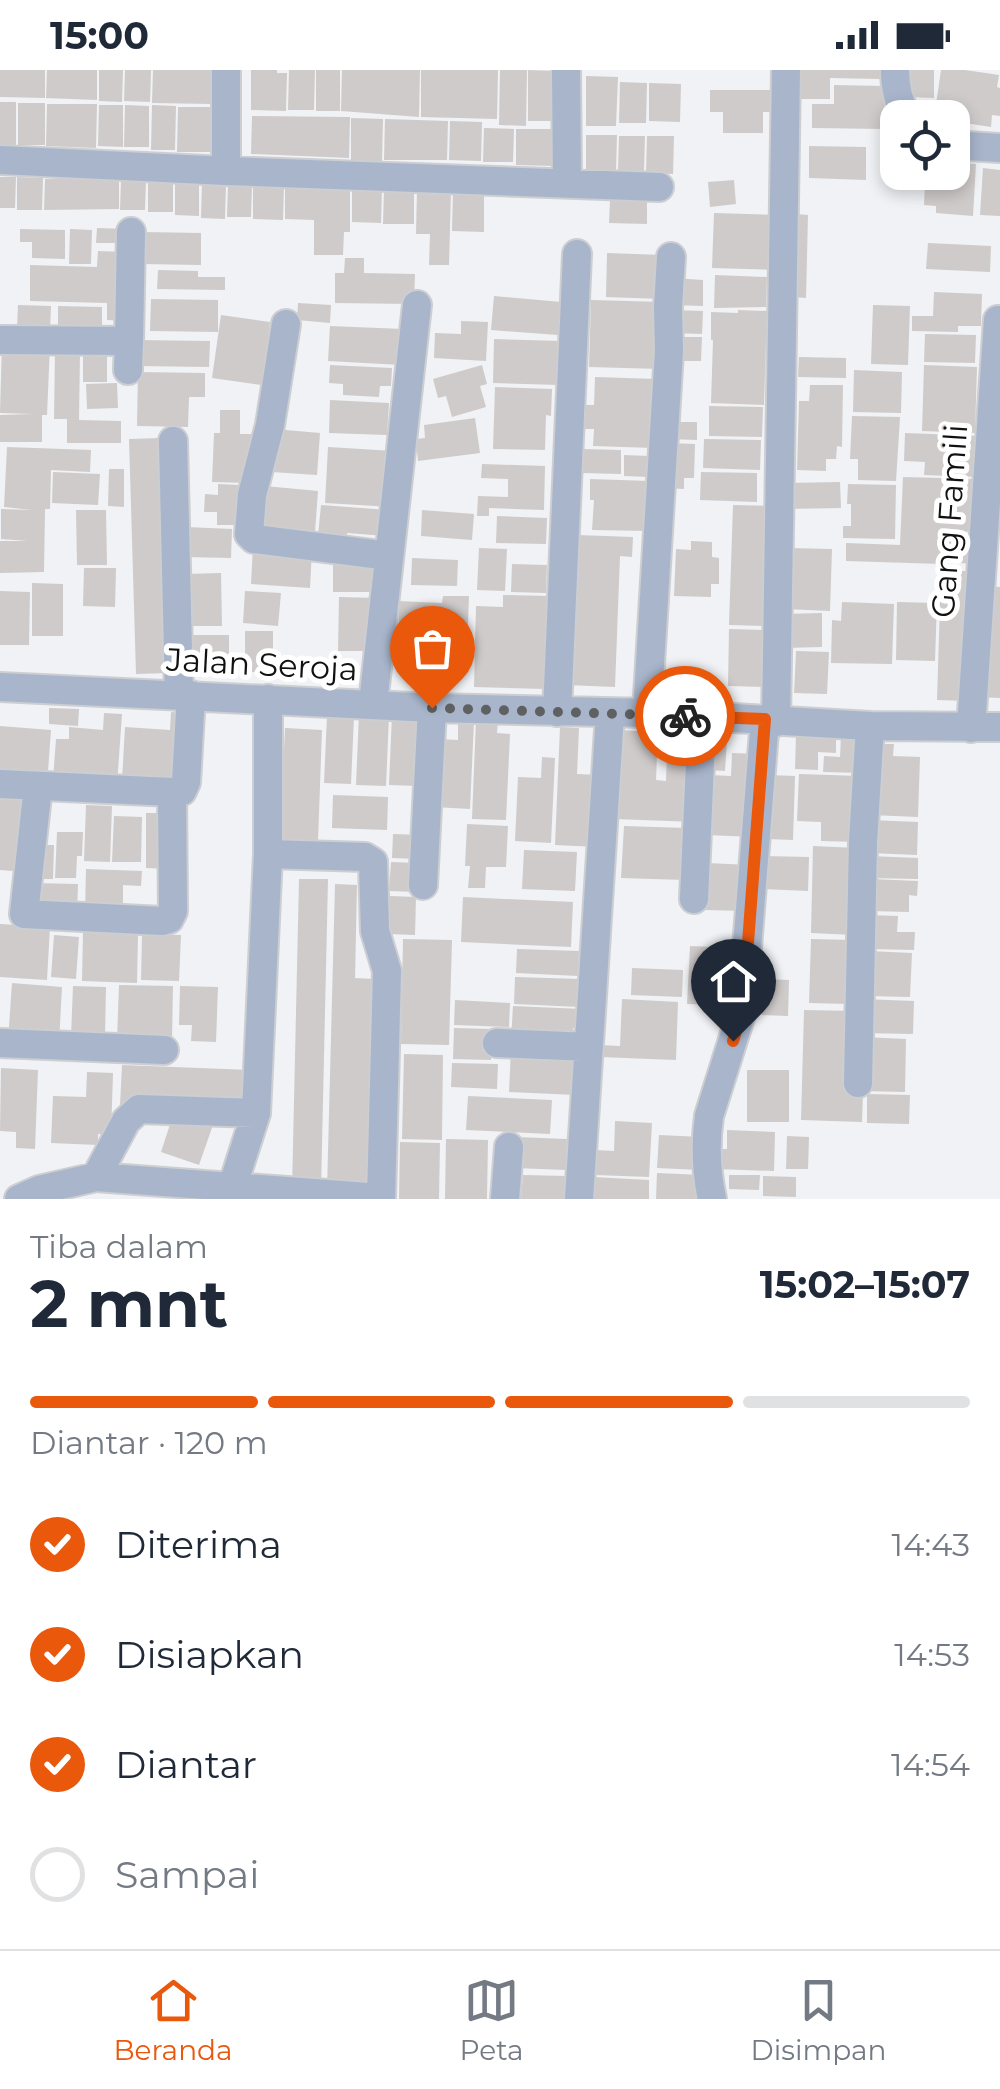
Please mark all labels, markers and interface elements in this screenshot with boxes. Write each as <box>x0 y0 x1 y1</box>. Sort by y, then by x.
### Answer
text: 15:00 <box>50 12 149 59</box>
map controls <box>880 100 970 190</box>
button: locate <box>880 100 970 190</box>
street label: Gang Famili <box>923 423 975 619</box>
pin <box>390 606 475 709</box>
icon: bag <box>405 621 460 676</box>
street label: Jalan Seroja <box>164 639 359 688</box>
courier <box>635 666 735 766</box>
icon: bike <box>658 689 713 744</box>
pin <box>691 939 776 1042</box>
icon: home <box>706 954 761 1009</box>
text: Tiba dalam <box>30 1227 208 1266</box>
text: 15:02–15:07 <box>760 1261 970 1308</box>
text: 2 mnt <box>30 1264 228 1343</box>
text: Diantar · 120 m <box>30 1423 268 1462</box>
icon: check <box>30 1517 85 1572</box>
text: Diterima <box>115 1521 282 1568</box>
text: 14:43 <box>892 1525 970 1564</box>
icon: check <box>30 1627 85 1682</box>
text: Disiapkan <box>115 1631 304 1678</box>
text: 14:53 <box>894 1635 970 1674</box>
icon: check <box>30 1737 85 1792</box>
text: Diantar <box>115 1741 257 1788</box>
text: 14:54 <box>891 1745 970 1784</box>
text: Sampai <box>115 1851 259 1898</box>
tab: Beranda <box>114 1973 233 2067</box>
tab: Peta <box>460 1973 524 2067</box>
tab: Disimpan <box>751 1973 886 2067</box>

